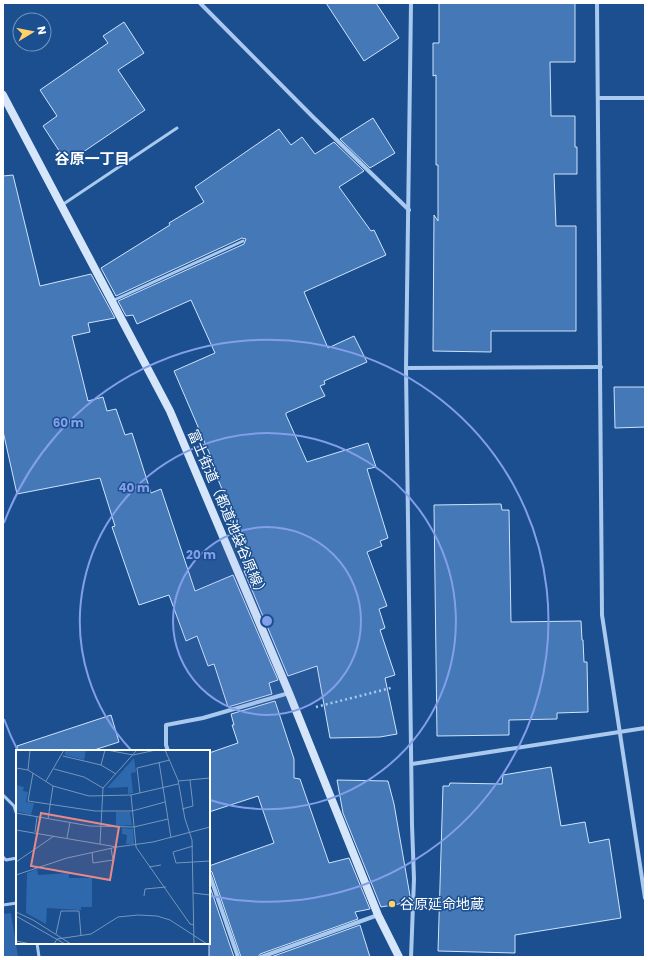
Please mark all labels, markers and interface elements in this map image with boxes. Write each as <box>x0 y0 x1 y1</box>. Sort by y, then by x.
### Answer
north arrow <box>12 12 52 52</box>
text: N <box>33 25 50 36</box>
district label: 谷原一丁目 <box>54 148 130 169</box>
text: 60 m <box>53 414 84 431</box>
street label: 富士街道（都道池袋谷原線） <box>183 426 273 602</box>
text: 40 m <box>118 479 150 496</box>
text: 20 m <box>186 546 216 563</box>
centre of rings <box>260 614 274 628</box>
inset map <box>16 750 210 944</box>
place label: 谷原延命地蔵 <box>400 894 484 914</box>
marker: 谷原延命地蔵 <box>387 899 397 909</box>

